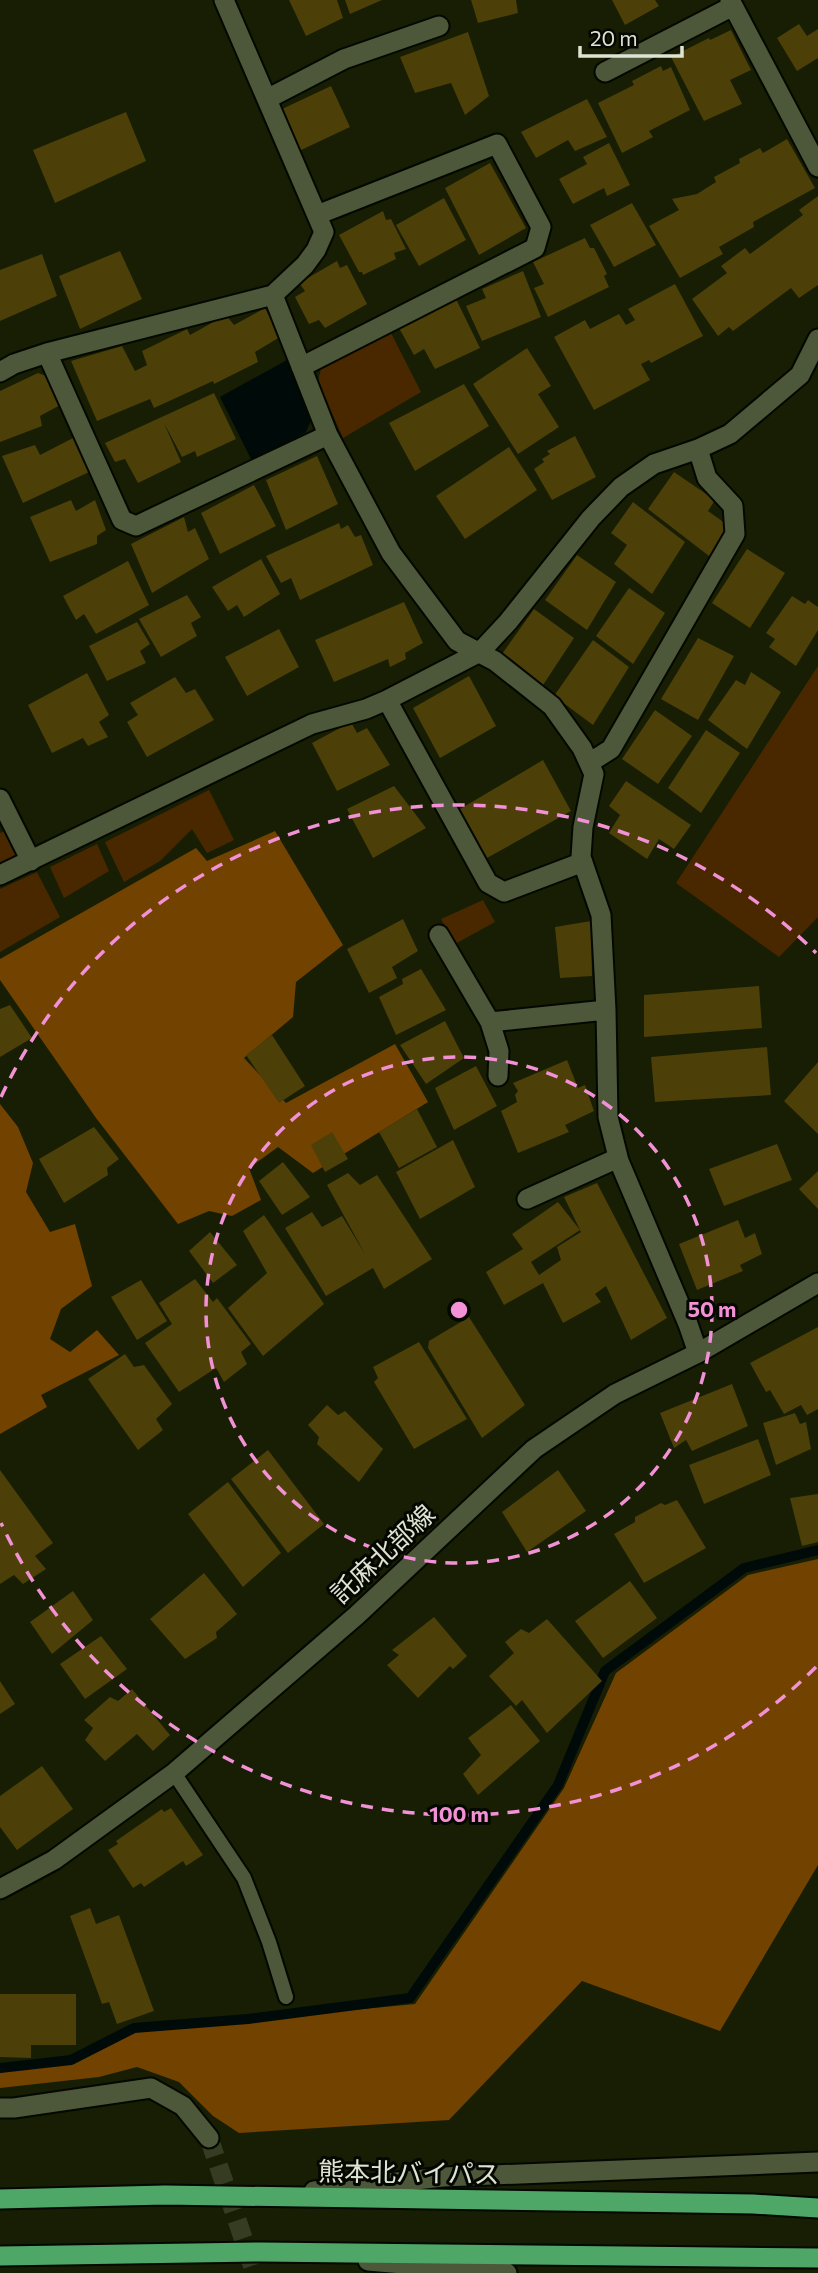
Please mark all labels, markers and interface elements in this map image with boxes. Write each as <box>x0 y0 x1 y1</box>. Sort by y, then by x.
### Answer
scale bar <box>580 14 682 58</box>
text: 20 m <box>590 25 638 50</box>
text: 50 m <box>688 1296 736 1321</box>
centre of rings <box>447 1298 471 1322</box>
street label: 託麻北部線 <box>324 1497 440 1609</box>
text: 100 m <box>429 1801 489 1826</box>
street label: 熊本北バイパス <box>318 2154 500 2189</box>

